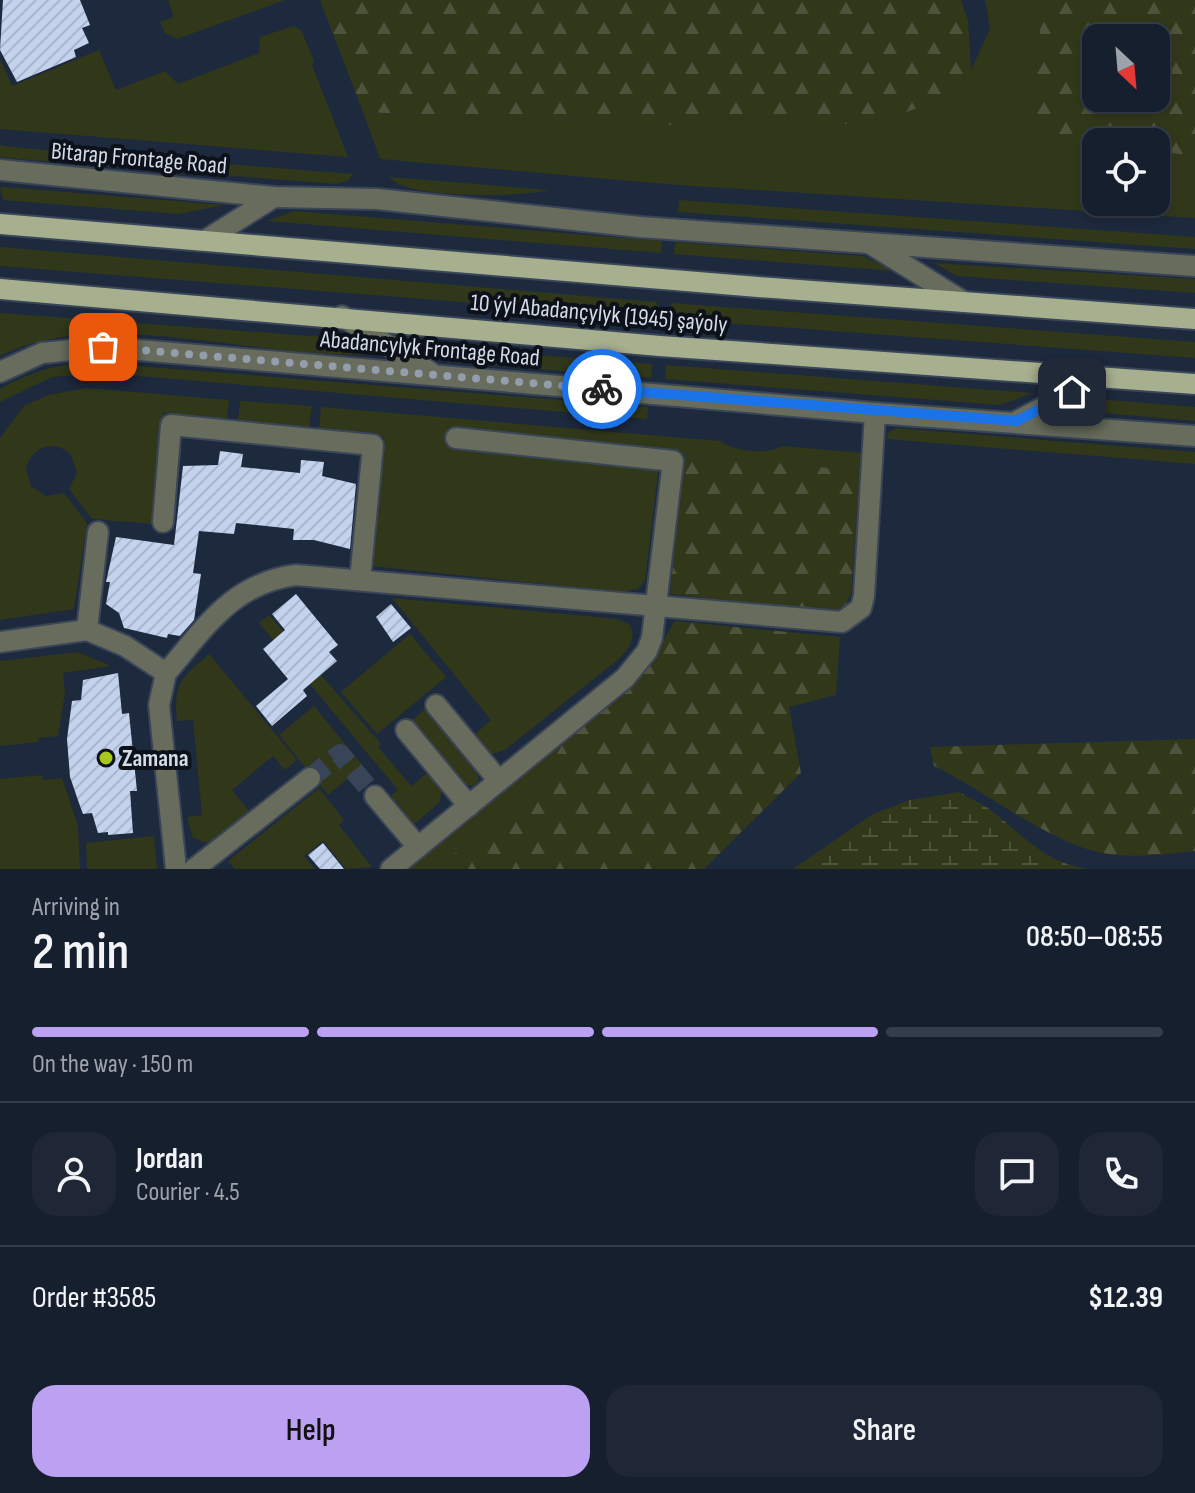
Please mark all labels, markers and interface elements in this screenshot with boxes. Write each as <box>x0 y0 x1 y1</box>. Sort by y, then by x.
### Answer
north arrow <box>1082 24 1170 112</box>
map controls <box>1082 24 1170 216</box>
button: locate <box>1082 128 1170 216</box>
street label: Bitarap Frontage Road <box>50 136 228 181</box>
street label: 10 ýyl Abadançylyk (1945) şaýoly <box>469 288 729 339</box>
pin <box>69 313 137 381</box>
street label: Abadancylyk Frontage Road <box>318 324 541 373</box>
icon: bag <box>81 325 125 369</box>
courier <box>562 349 642 429</box>
pin <box>1038 358 1106 426</box>
icon: bike <box>580 367 624 411</box>
icon: home <box>1050 370 1094 414</box>
place label: Zamana <box>122 744 189 773</box>
marker: Zamana <box>97 749 115 767</box>
text: Arriving in <box>32 892 120 923</box>
text: 08:50–08:55 <box>1026 919 1163 955</box>
text: 2 min <box>32 921 129 984</box>
text: On the way · 150 m <box>32 1049 193 1080</box>
button: person <box>32 1132 116 1216</box>
button: chat <box>975 1132 1059 1216</box>
button: phone <box>1079 1132 1163 1216</box>
text: Jordan <box>136 1141 203 1177</box>
text: Courier · 4.5 <box>136 1177 240 1208</box>
text: Order #3585 <box>32 1280 156 1316</box>
text: $12.39 <box>1088 1280 1163 1316</box>
button: Help <box>32 1385 590 1477</box>
button: Share <box>606 1385 1163 1477</box>

